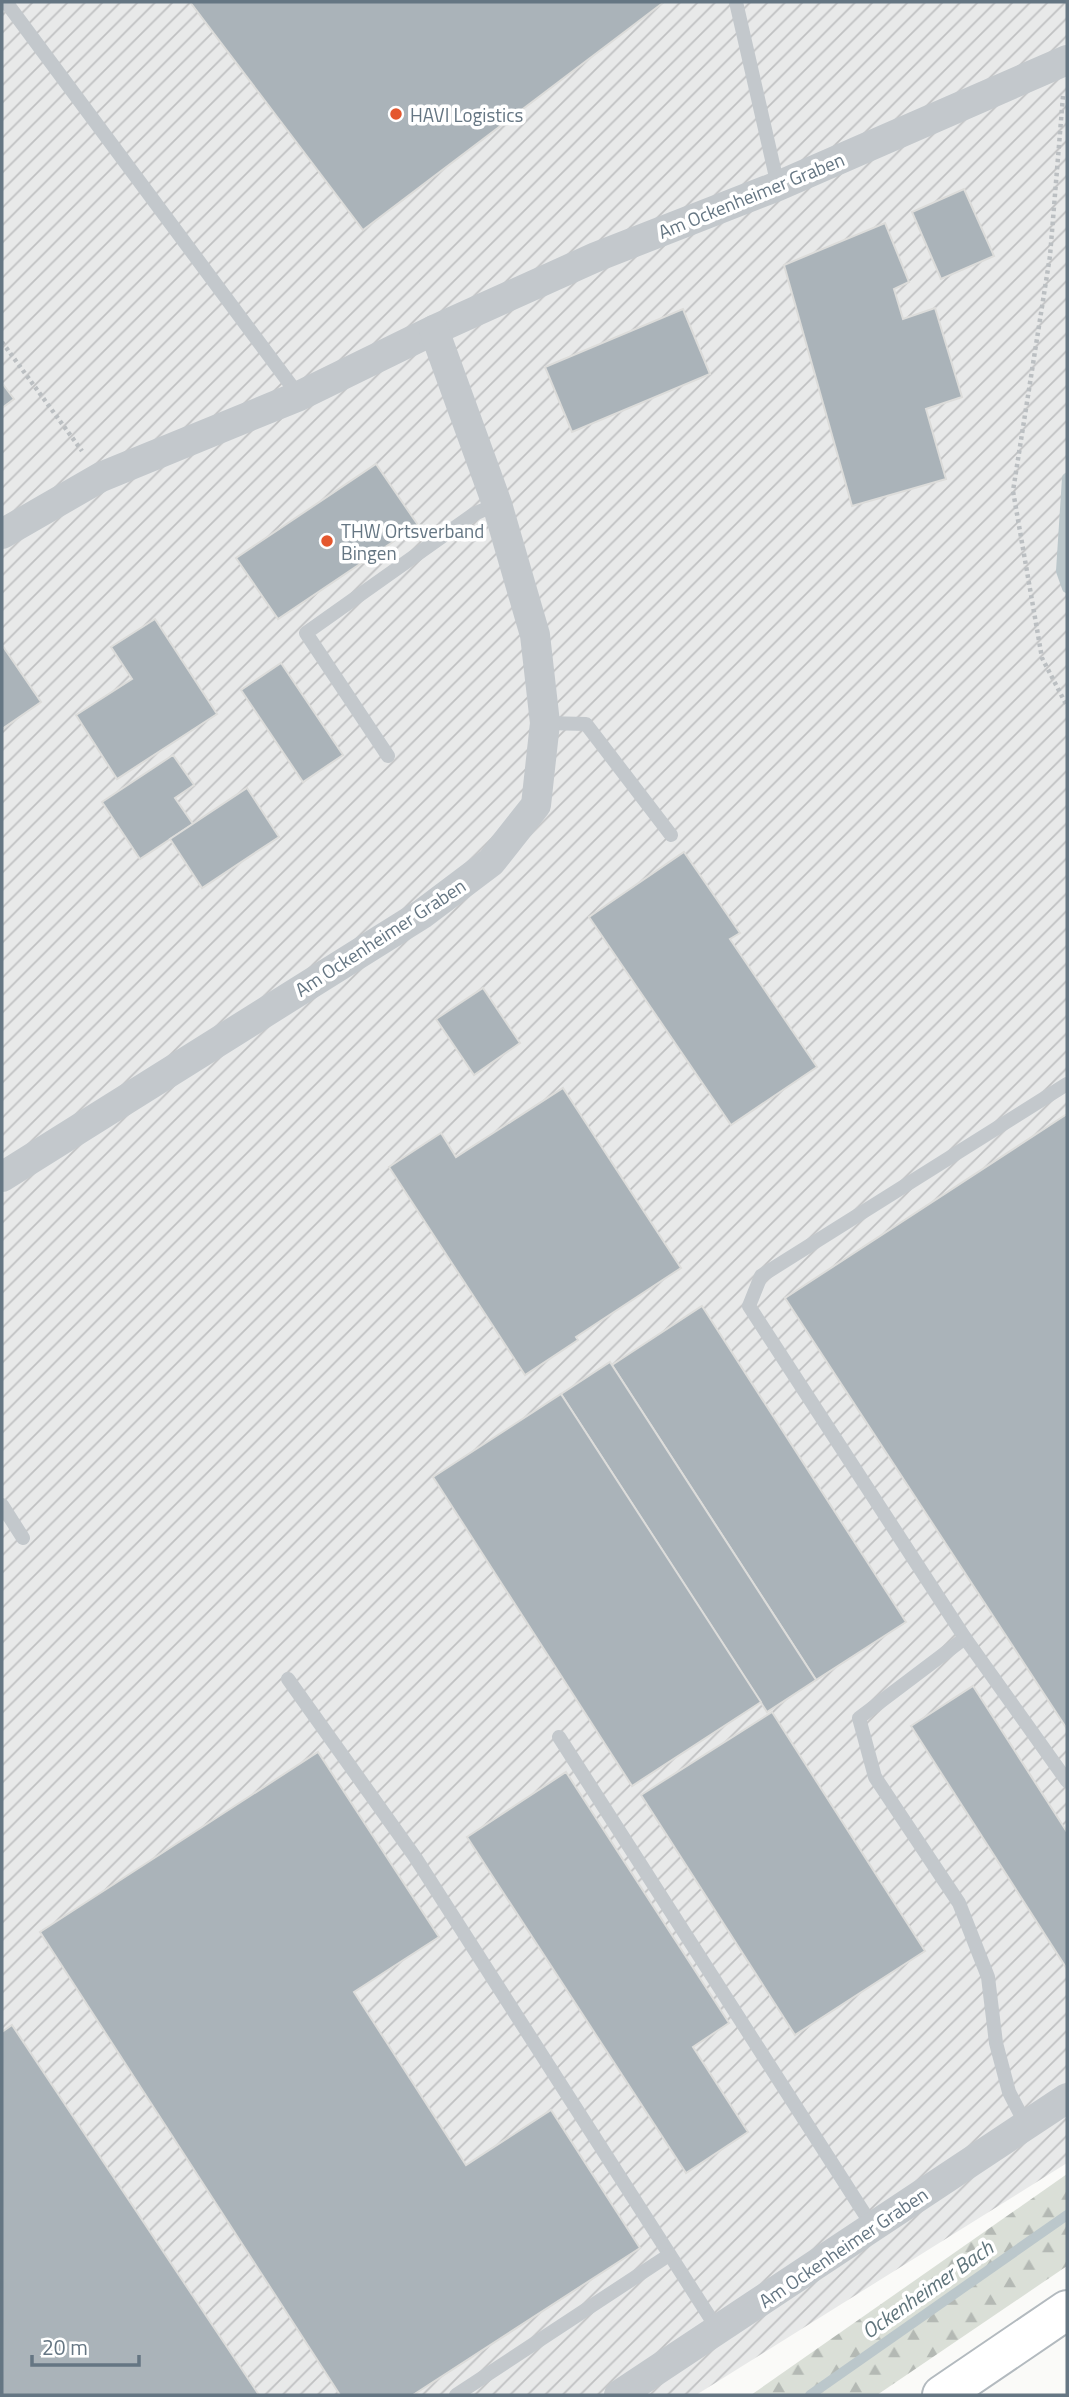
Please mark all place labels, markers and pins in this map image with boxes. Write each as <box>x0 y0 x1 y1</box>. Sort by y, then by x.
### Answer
place label: HAVI Logistics <box>410 100 523 129</box>
marker: HAVI Logistics <box>388 106 404 122</box>
place label: THW Ortsverband Bingen <box>341 516 484 567</box>
marker: THW Ortsverband Bingen <box>319 533 335 549</box>

